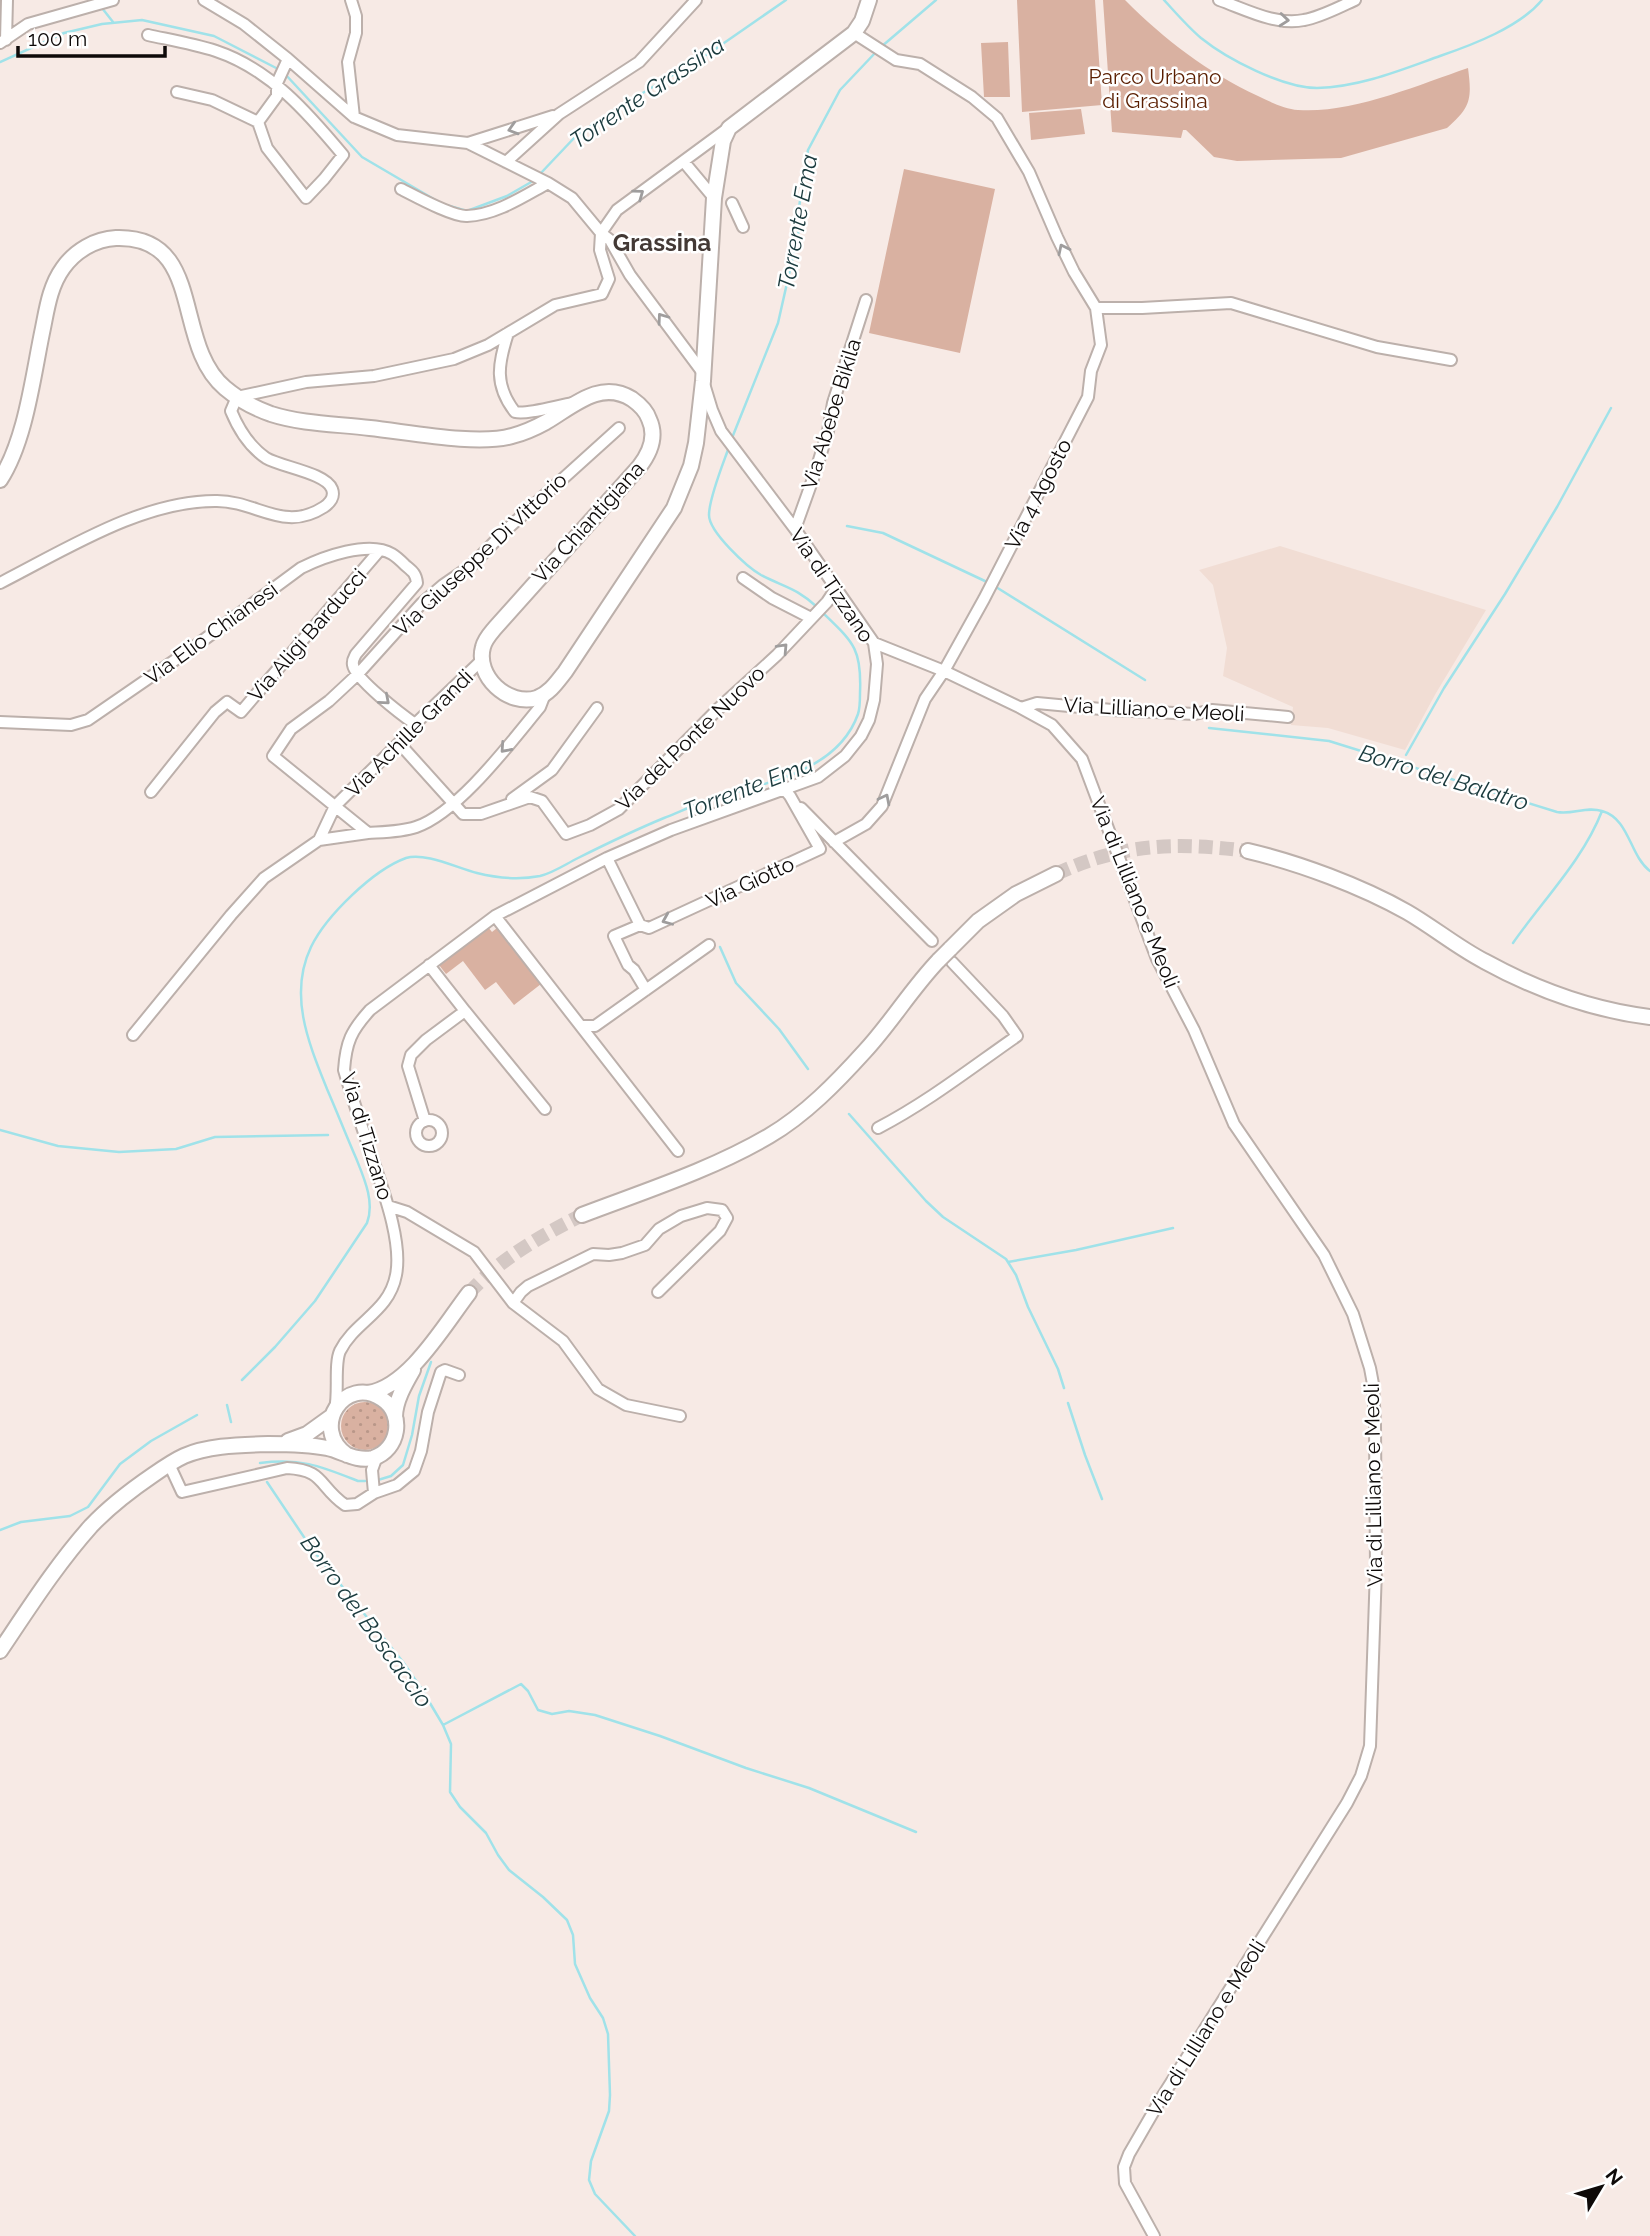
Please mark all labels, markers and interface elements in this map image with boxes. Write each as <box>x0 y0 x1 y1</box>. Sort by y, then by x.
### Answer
one-way arrow <box>1279 12 1290 27</box>
scale bar <box>18 14 164 58</box>
text: 100 m <box>28 26 87 51</box>
water label: Torrente Grassina <box>565 30 729 154</box>
park label: Parco Urbano di Grassina <box>1089 64 1221 113</box>
one-way arrow <box>508 120 520 135</box>
water label: Torrente Ema <box>772 152 822 292</box>
one-way arrow <box>631 190 644 202</box>
district label: Grassina <box>613 228 711 257</box>
one-way arrow <box>1057 244 1071 256</box>
one-way arrow <box>658 313 671 326</box>
street label: Via Abebe Bikila <box>796 335 866 493</box>
street label: Via 4 Agosto <box>999 435 1077 553</box>
street label: Via Chiantigiana <box>527 456 649 588</box>
street label: Via Giuseppe Di Vittorio <box>388 467 572 641</box>
street label: Via di Tizzano <box>785 523 879 647</box>
street label: Via Aligi Barducci <box>242 563 372 707</box>
street label: Via Elio Chianesi <box>140 576 282 690</box>
one-way arrow <box>775 643 788 656</box>
street label: Via del Ponte Nuovo <box>610 660 770 816</box>
street label: Via Achille Grandi <box>340 664 478 802</box>
one-way arrow <box>377 692 390 704</box>
street label: Via Lilliano e Meoli <box>1063 692 1245 726</box>
water label: Borro del Balatro <box>1356 738 1532 816</box>
one-way arrow <box>501 740 513 753</box>
water label: Torrente Ema <box>679 750 817 824</box>
street label: Via di Lilliano e Meoli <box>1085 793 1185 991</box>
one-way arrow <box>876 794 890 806</box>
street label: Via Giotto <box>702 851 798 913</box>
one-way arrow <box>662 912 674 926</box>
street label: Via di Tizzano <box>336 1069 398 1203</box>
street label: Via di Lilliano e Meoli <box>1359 1383 1387 1587</box>
water label: Borro del Boscaccio <box>295 1530 439 1712</box>
street label: Via di Lilliano e Meoli <box>1141 1935 1271 2121</box>
north arrow <box>1566 2152 1636 2222</box>
text: N <box>1601 2164 1628 2189</box>

